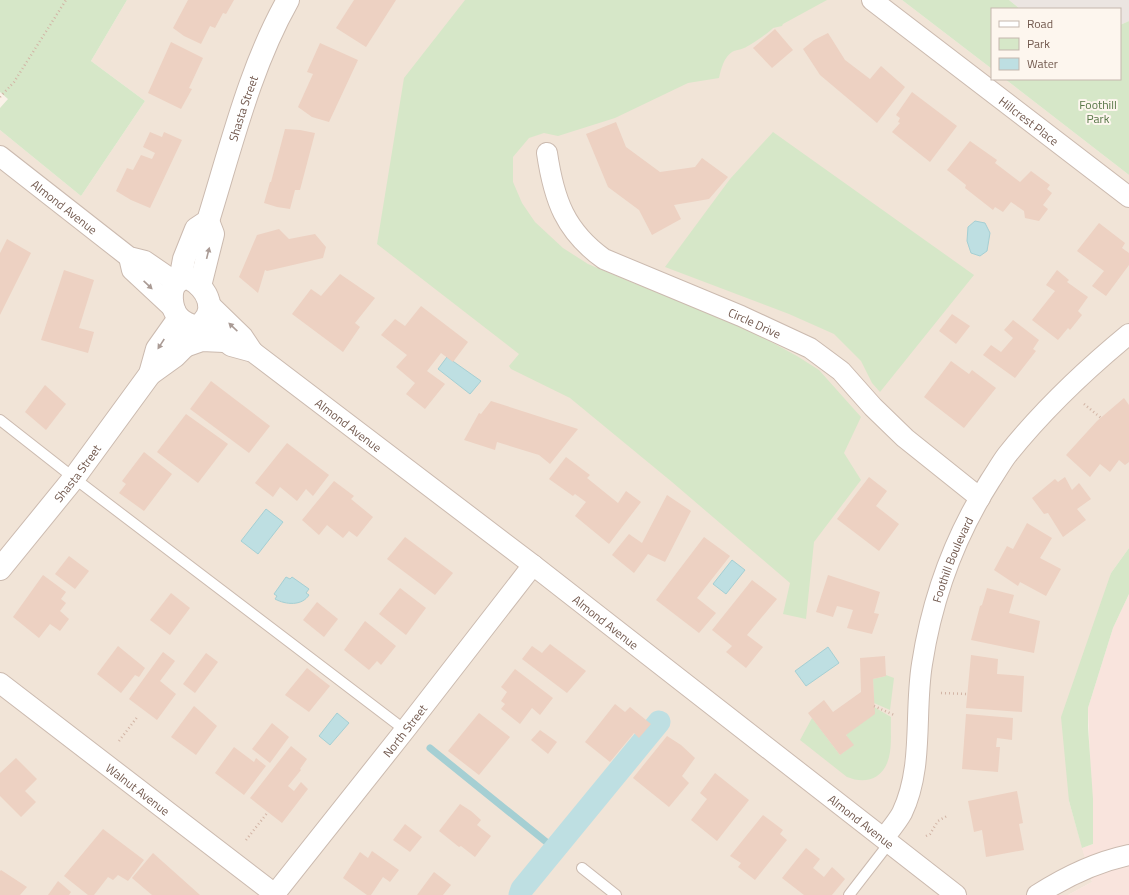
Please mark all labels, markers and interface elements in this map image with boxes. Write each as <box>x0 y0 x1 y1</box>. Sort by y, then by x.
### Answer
legend <box>991 8 1121 80</box>
text: Road <box>1027 14 1053 33</box>
text: Park <box>1027 34 1050 53</box>
text: Water <box>1027 54 1058 73</box>
street label: Shasta Street <box>223 72 263 144</box>
street label: Hillcrest Place <box>995 91 1063 150</box>
park label: Foothill Park <box>1079 95 1117 128</box>
street label: Almond Avenue <box>27 175 102 238</box>
one-way arrow <box>206 247 212 259</box>
one-way arrow <box>143 281 153 290</box>
street label: Circle Drive <box>725 302 784 343</box>
one-way arrow <box>228 322 238 332</box>
one-way arrow <box>157 339 165 350</box>
street label: Almond Avenue <box>311 393 386 456</box>
street label: Shasta Street <box>49 440 106 506</box>
street label: Foothill Boulevard <box>927 513 978 605</box>
street label: Almond Avenue <box>569 590 643 654</box>
street label: North Street <box>378 699 432 761</box>
street label: Walnut Avenue <box>102 758 174 820</box>
street label: Almond Avenue <box>824 789 898 853</box>

